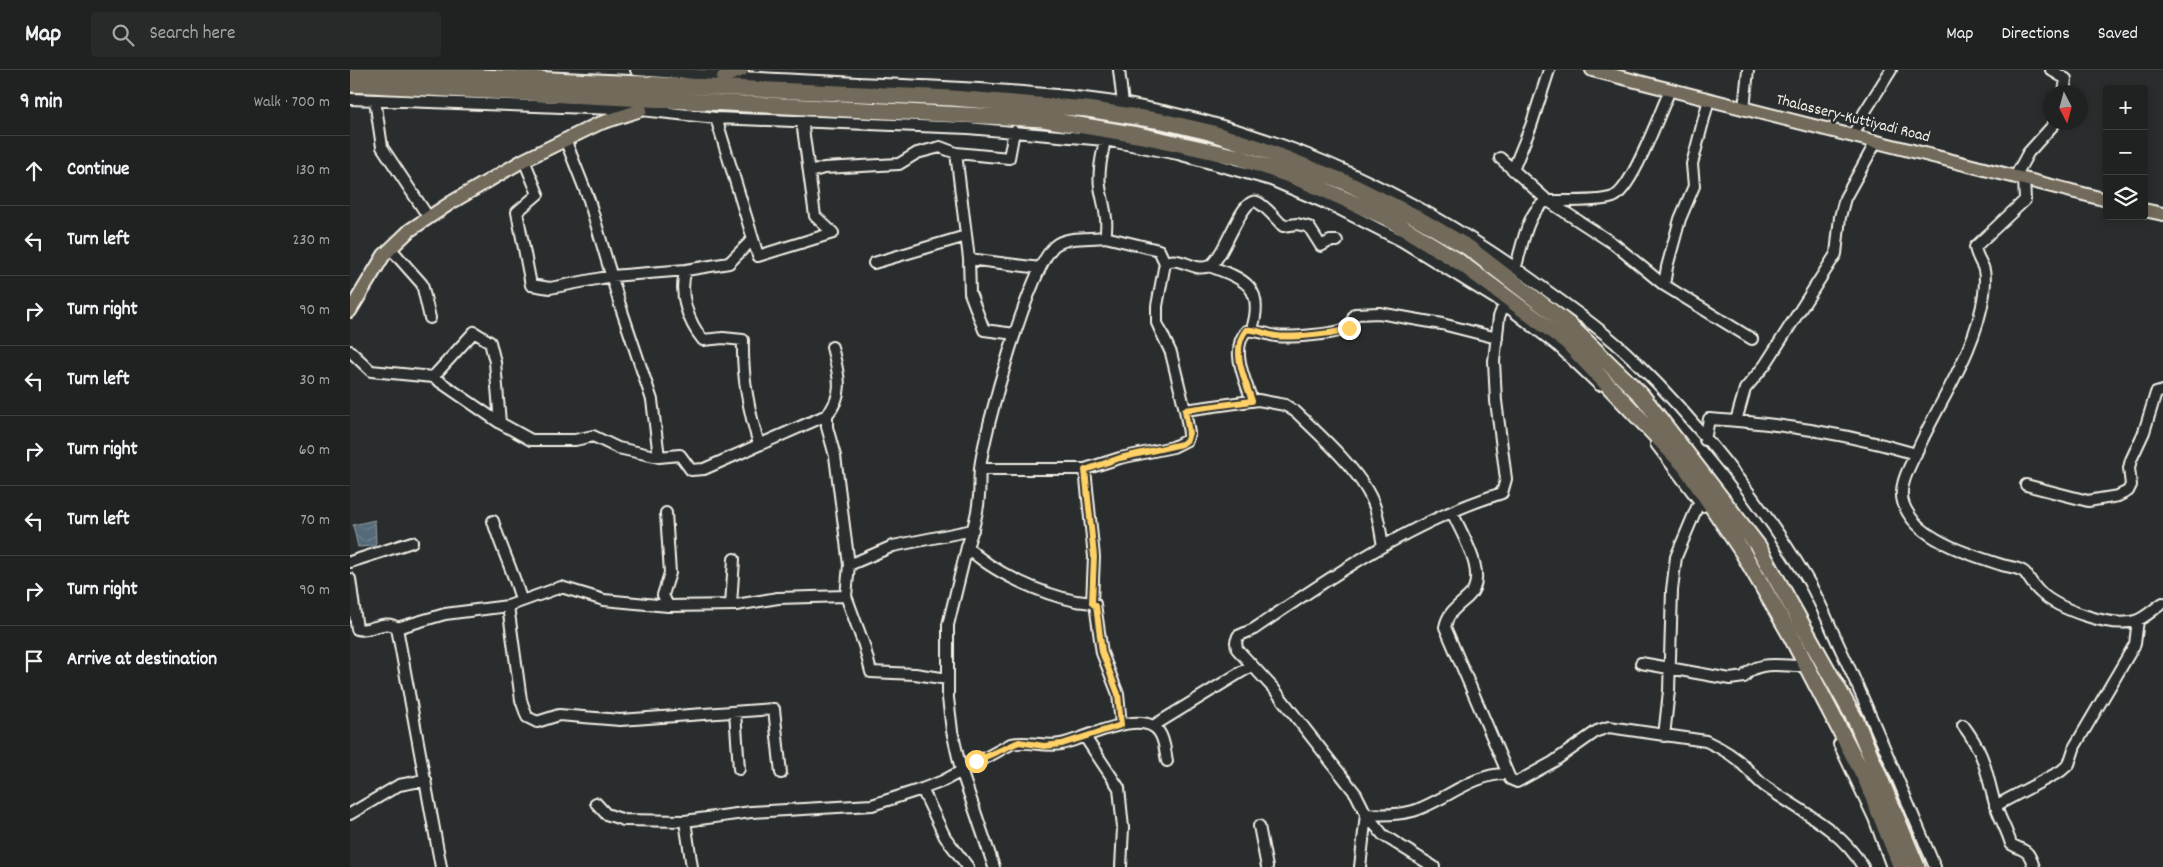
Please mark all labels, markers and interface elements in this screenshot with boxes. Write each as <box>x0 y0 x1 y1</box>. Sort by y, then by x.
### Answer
search box <box>91 12 441 57</box>
text: Map <box>25 18 61 52</box>
icon: search <box>109 21 137 49</box>
text: Search here <box>149 21 235 48</box>
text: Map <box>1946 22 1973 47</box>
text: Directions <box>2001 22 2070 47</box>
text: Saved <box>2098 22 2138 47</box>
north arrow <box>2043 85 2088 130</box>
map controls <box>2103 85 2148 220</box>
button: + <box>2103 85 2148 130</box>
text: 9 min <box>20 88 62 118</box>
street label: Thalassery-Kuttiyadi Road <box>1774 89 1932 149</box>
text: Walk · 700 m <box>254 91 330 114</box>
button: − <box>2103 130 2148 175</box>
icon: ahead <box>20 157 48 185</box>
text: Continue <box>67 157 129 184</box>
text: 130 m <box>296 159 330 182</box>
button: layers <box>2103 175 2148 220</box>
icon: left <box>20 227 48 255</box>
text: Turn left <box>67 227 130 254</box>
text: 230 m <box>293 229 330 252</box>
icon: right <box>20 297 48 325</box>
text: Turn right <box>67 297 138 324</box>
text: 90 m <box>299 299 330 322</box>
route end <box>1338 317 1361 340</box>
icon: left <box>20 367 48 395</box>
text: Turn left <box>67 367 130 394</box>
text: 30 m <box>300 369 330 392</box>
icon: right <box>20 437 48 465</box>
text: Turn right <box>67 437 138 464</box>
text: 60 m <box>299 439 330 462</box>
icon: left <box>20 507 48 535</box>
text: Turn left <box>67 507 130 534</box>
text: 70 m <box>300 509 330 532</box>
icon: right <box>20 577 48 605</box>
text: Turn right <box>67 577 138 604</box>
text: 90 m <box>299 579 330 602</box>
icon: arrive <box>20 647 48 675</box>
text: Arrive at destination <box>67 647 217 674</box>
route start <box>965 750 988 773</box>

